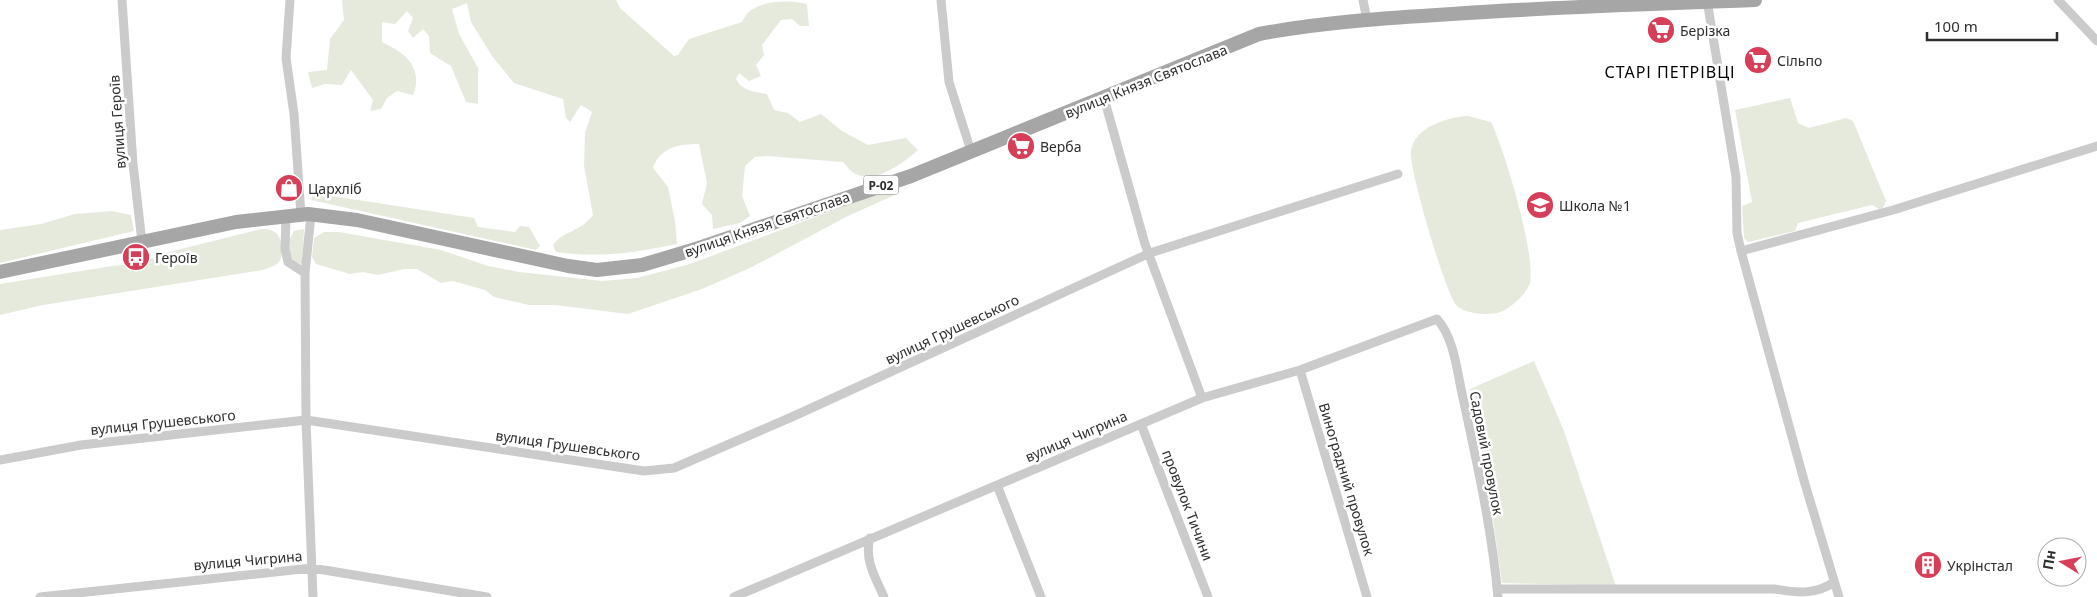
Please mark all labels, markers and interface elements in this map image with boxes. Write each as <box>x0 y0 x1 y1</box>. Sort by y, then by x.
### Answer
scale bar <box>1927 10 2057 42</box>
supermarket icon: Берізка <box>1646 15 1676 45</box>
text: 100 m <box>1934 16 1978 36</box>
place label: Берізка <box>1680 21 1730 40</box>
street label: вулиця Князя Святослава <box>1062 40 1230 122</box>
supermarket icon: Сільпо <box>1743 45 1773 75</box>
place label: Сільпо <box>1777 51 1822 70</box>
district label: СТАРІ ПЕТРІВЦІ <box>1604 61 1736 83</box>
street label: вулиця Героїв <box>104 74 130 170</box>
supermarket icon: Верба <box>1006 131 1036 161</box>
place label: Верба <box>1040 137 1081 156</box>
shop icon: Цархліб <box>274 173 304 203</box>
road number: Р-02 <box>864 176 898 194</box>
place label: Цархліб <box>308 179 362 198</box>
street label: вулиця Князя Святослава <box>682 187 852 261</box>
school or university icon: Школа №1 <box>1525 190 1555 220</box>
place label: Школа №1 <box>1559 196 1631 215</box>
bus stop icon: Героїв <box>121 242 151 272</box>
place label: Героїв <box>155 248 198 267</box>
street label: вулиця Грушевського <box>882 290 1022 368</box>
street label: Садовий провулок <box>1466 389 1508 517</box>
street label: Виноградний провулок <box>1315 400 1379 558</box>
street label: вулиця Грушевського <box>90 405 236 439</box>
street label: вулиця Чигрина <box>1022 406 1130 466</box>
street label: вулиця Грушевського <box>495 425 641 465</box>
street label: провулок Тичини <box>1158 447 1218 563</box>
north arrow <box>2037 537 2087 587</box>
street label: вулиця Чигрина <box>193 546 303 574</box>
text: Пн <box>2038 548 2060 571</box>
building icon: Укрінстал <box>1913 550 1943 580</box>
place label: Укрінстал <box>1947 556 2013 575</box>

